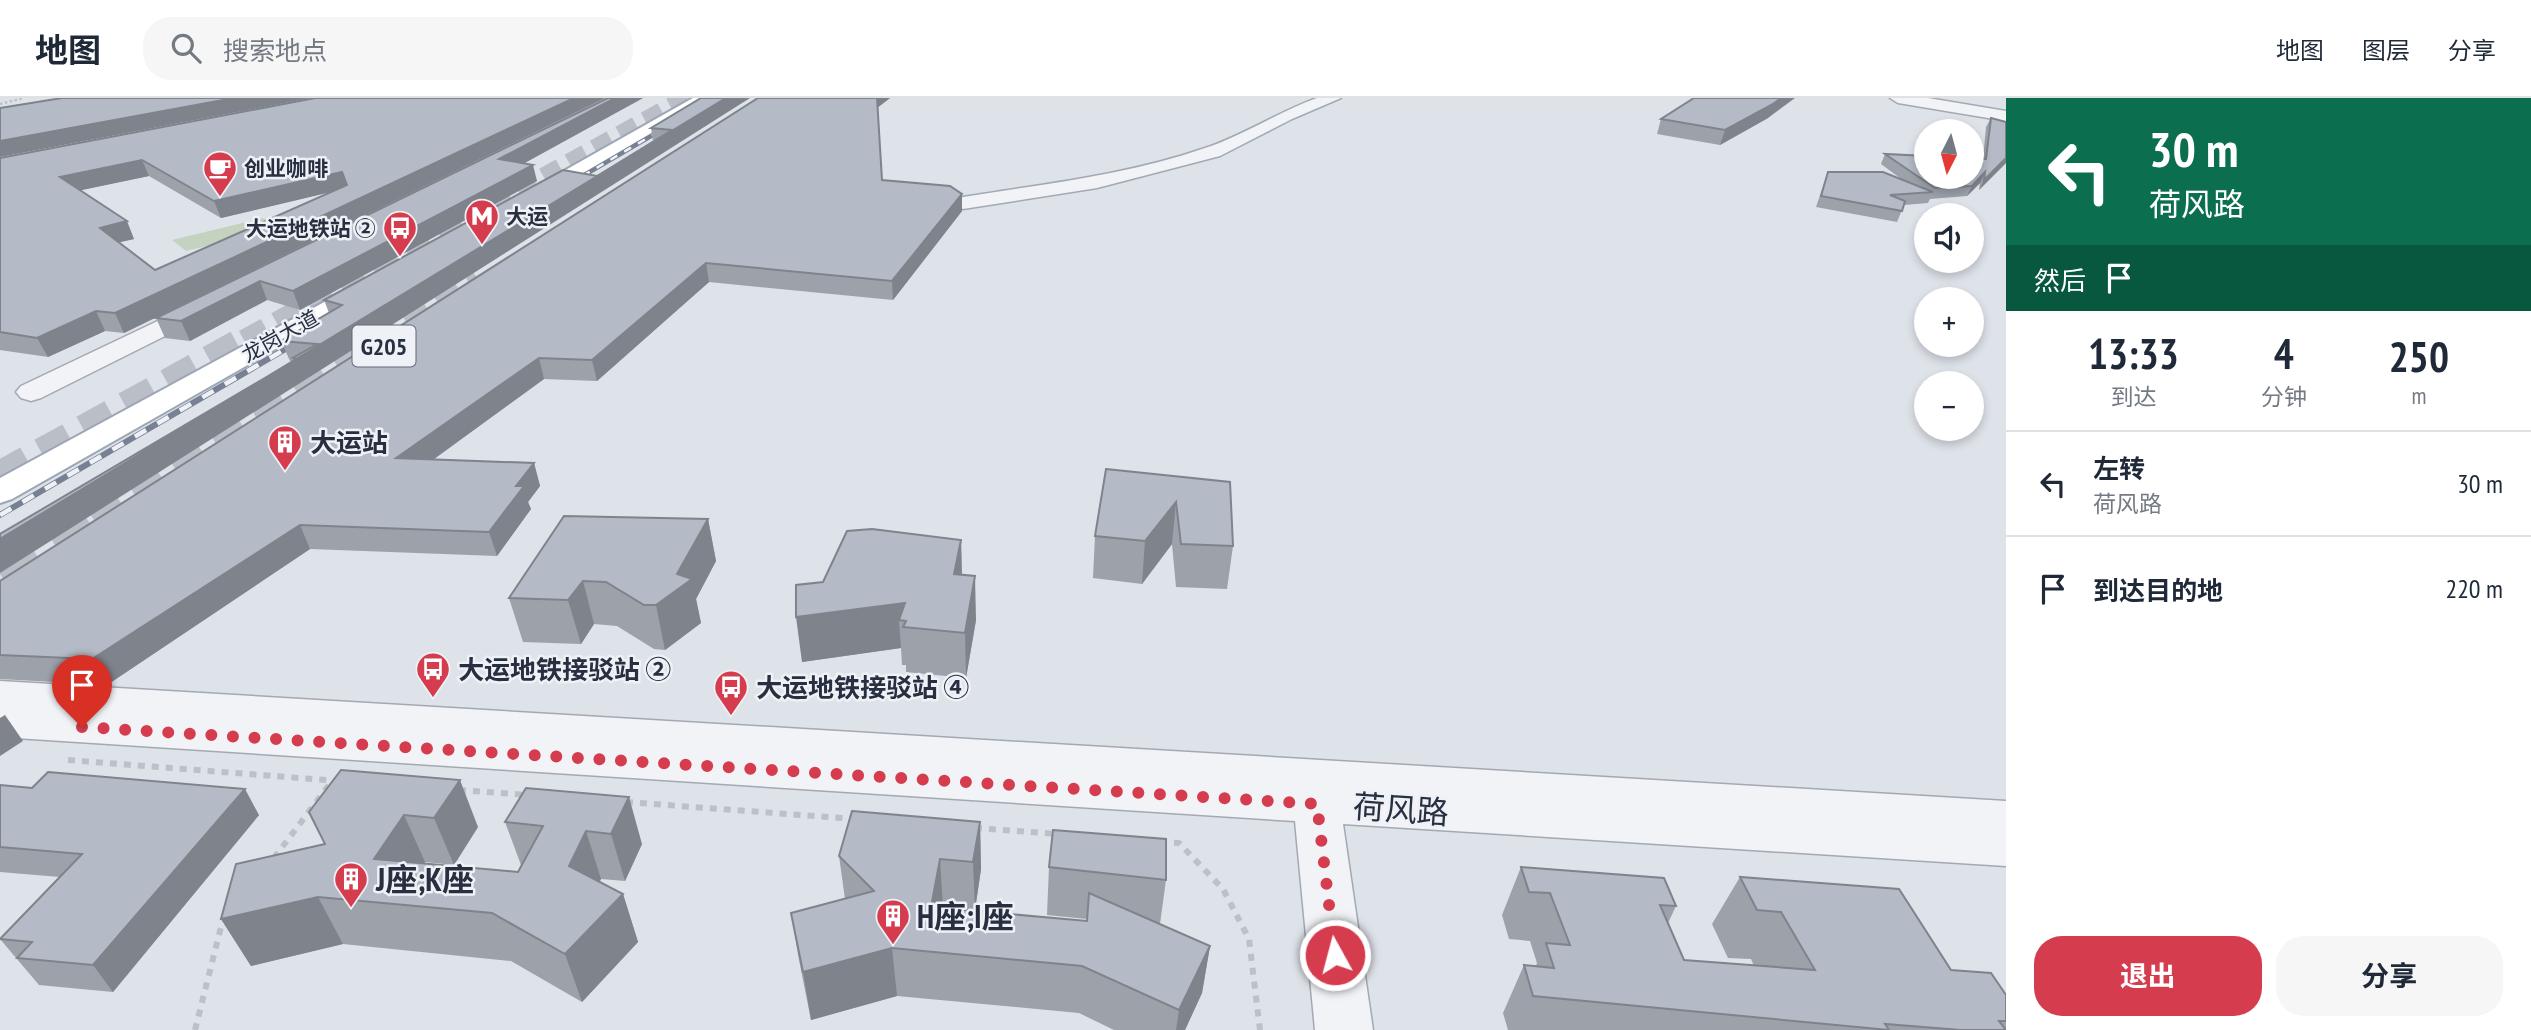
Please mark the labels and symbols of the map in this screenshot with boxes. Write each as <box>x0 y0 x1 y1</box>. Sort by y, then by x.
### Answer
north arrow <box>1914 119 1984 189</box>
cafe icon: 创业咖啡 <box>201 149 239 198</box>
place label: 创业咖啡 <box>244 155 328 182</box>
metro station icon: 大运 <box>463 197 501 246</box>
place label: 大运 <box>506 203 548 230</box>
bus stop icon: 大运地铁站 ② <box>381 209 419 258</box>
place label: 大运地铁站 ② <box>246 215 376 242</box>
street label: 龙岗大道 <box>237 304 323 368</box>
road number: G205 <box>352 326 416 366</box>
building icon: 大运站 <box>266 423 304 472</box>
place label: 大运站 <box>310 426 388 459</box>
bus stop icon: 大运地铁接驳站 ② <box>414 650 452 699</box>
place label: 大运地铁接驳站 ② <box>458 653 671 686</box>
pin <box>52 655 112 727</box>
bus stop icon: 大运地铁接驳站 ④ <box>712 668 750 717</box>
place label: 大运地铁接驳站 ④ <box>756 671 969 704</box>
street label: 荷风路 <box>1352 785 1450 833</box>
place label: J座;K座 <box>375 858 474 900</box>
building icon: J座;K座 <box>332 860 370 909</box>
place label: H座;I座 <box>917 895 1014 937</box>
building icon: H座;I座 <box>874 897 912 946</box>
position arrow <box>1298 918 1372 992</box>

